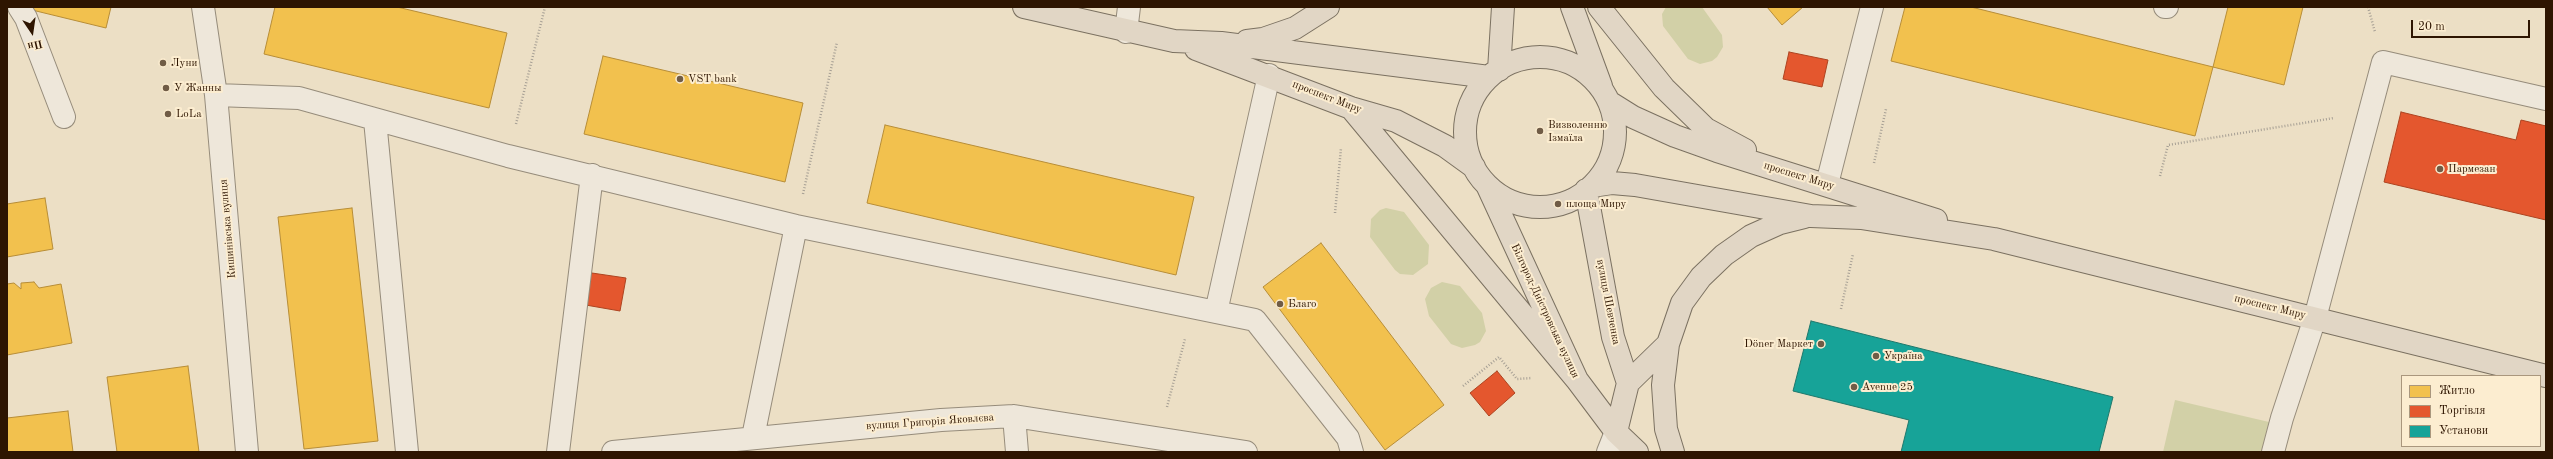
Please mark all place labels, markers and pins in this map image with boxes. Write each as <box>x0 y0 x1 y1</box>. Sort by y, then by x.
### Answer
place label: Луни <box>171 56 197 70</box>
marker: Луни <box>158 58 168 68</box>
place label: VST bank <box>688 72 737 86</box>
marker: VST bank <box>675 74 685 84</box>
place label: У Жанны <box>174 81 221 95</box>
marker: У Жанны <box>161 83 171 93</box>
place label: LoLa <box>176 107 202 121</box>
marker: LoLa <box>163 109 173 119</box>
place label: Визволенню Ізмаїла <box>1548 118 1607 144</box>
marker: Визволенню Ізмаїла <box>1535 126 1545 136</box>
place label: Пармезан <box>2448 162 2495 176</box>
marker: Пармезан <box>2435 164 2445 174</box>
place label: площа Миру <box>1566 197 1626 211</box>
marker: площа Миру <box>1553 199 1563 209</box>
place label: Благо <box>1288 297 1316 311</box>
marker: Благо <box>1275 299 1285 309</box>
place label: Döner Маркет <box>1744 337 1813 351</box>
marker: Döner Маркет <box>1816 339 1826 349</box>
place label: Україна <box>1884 349 1923 363</box>
marker: Україна <box>1871 351 1881 361</box>
place label: Avenue 25 <box>1862 380 1913 394</box>
marker: Avenue 25 <box>1849 382 1859 392</box>

